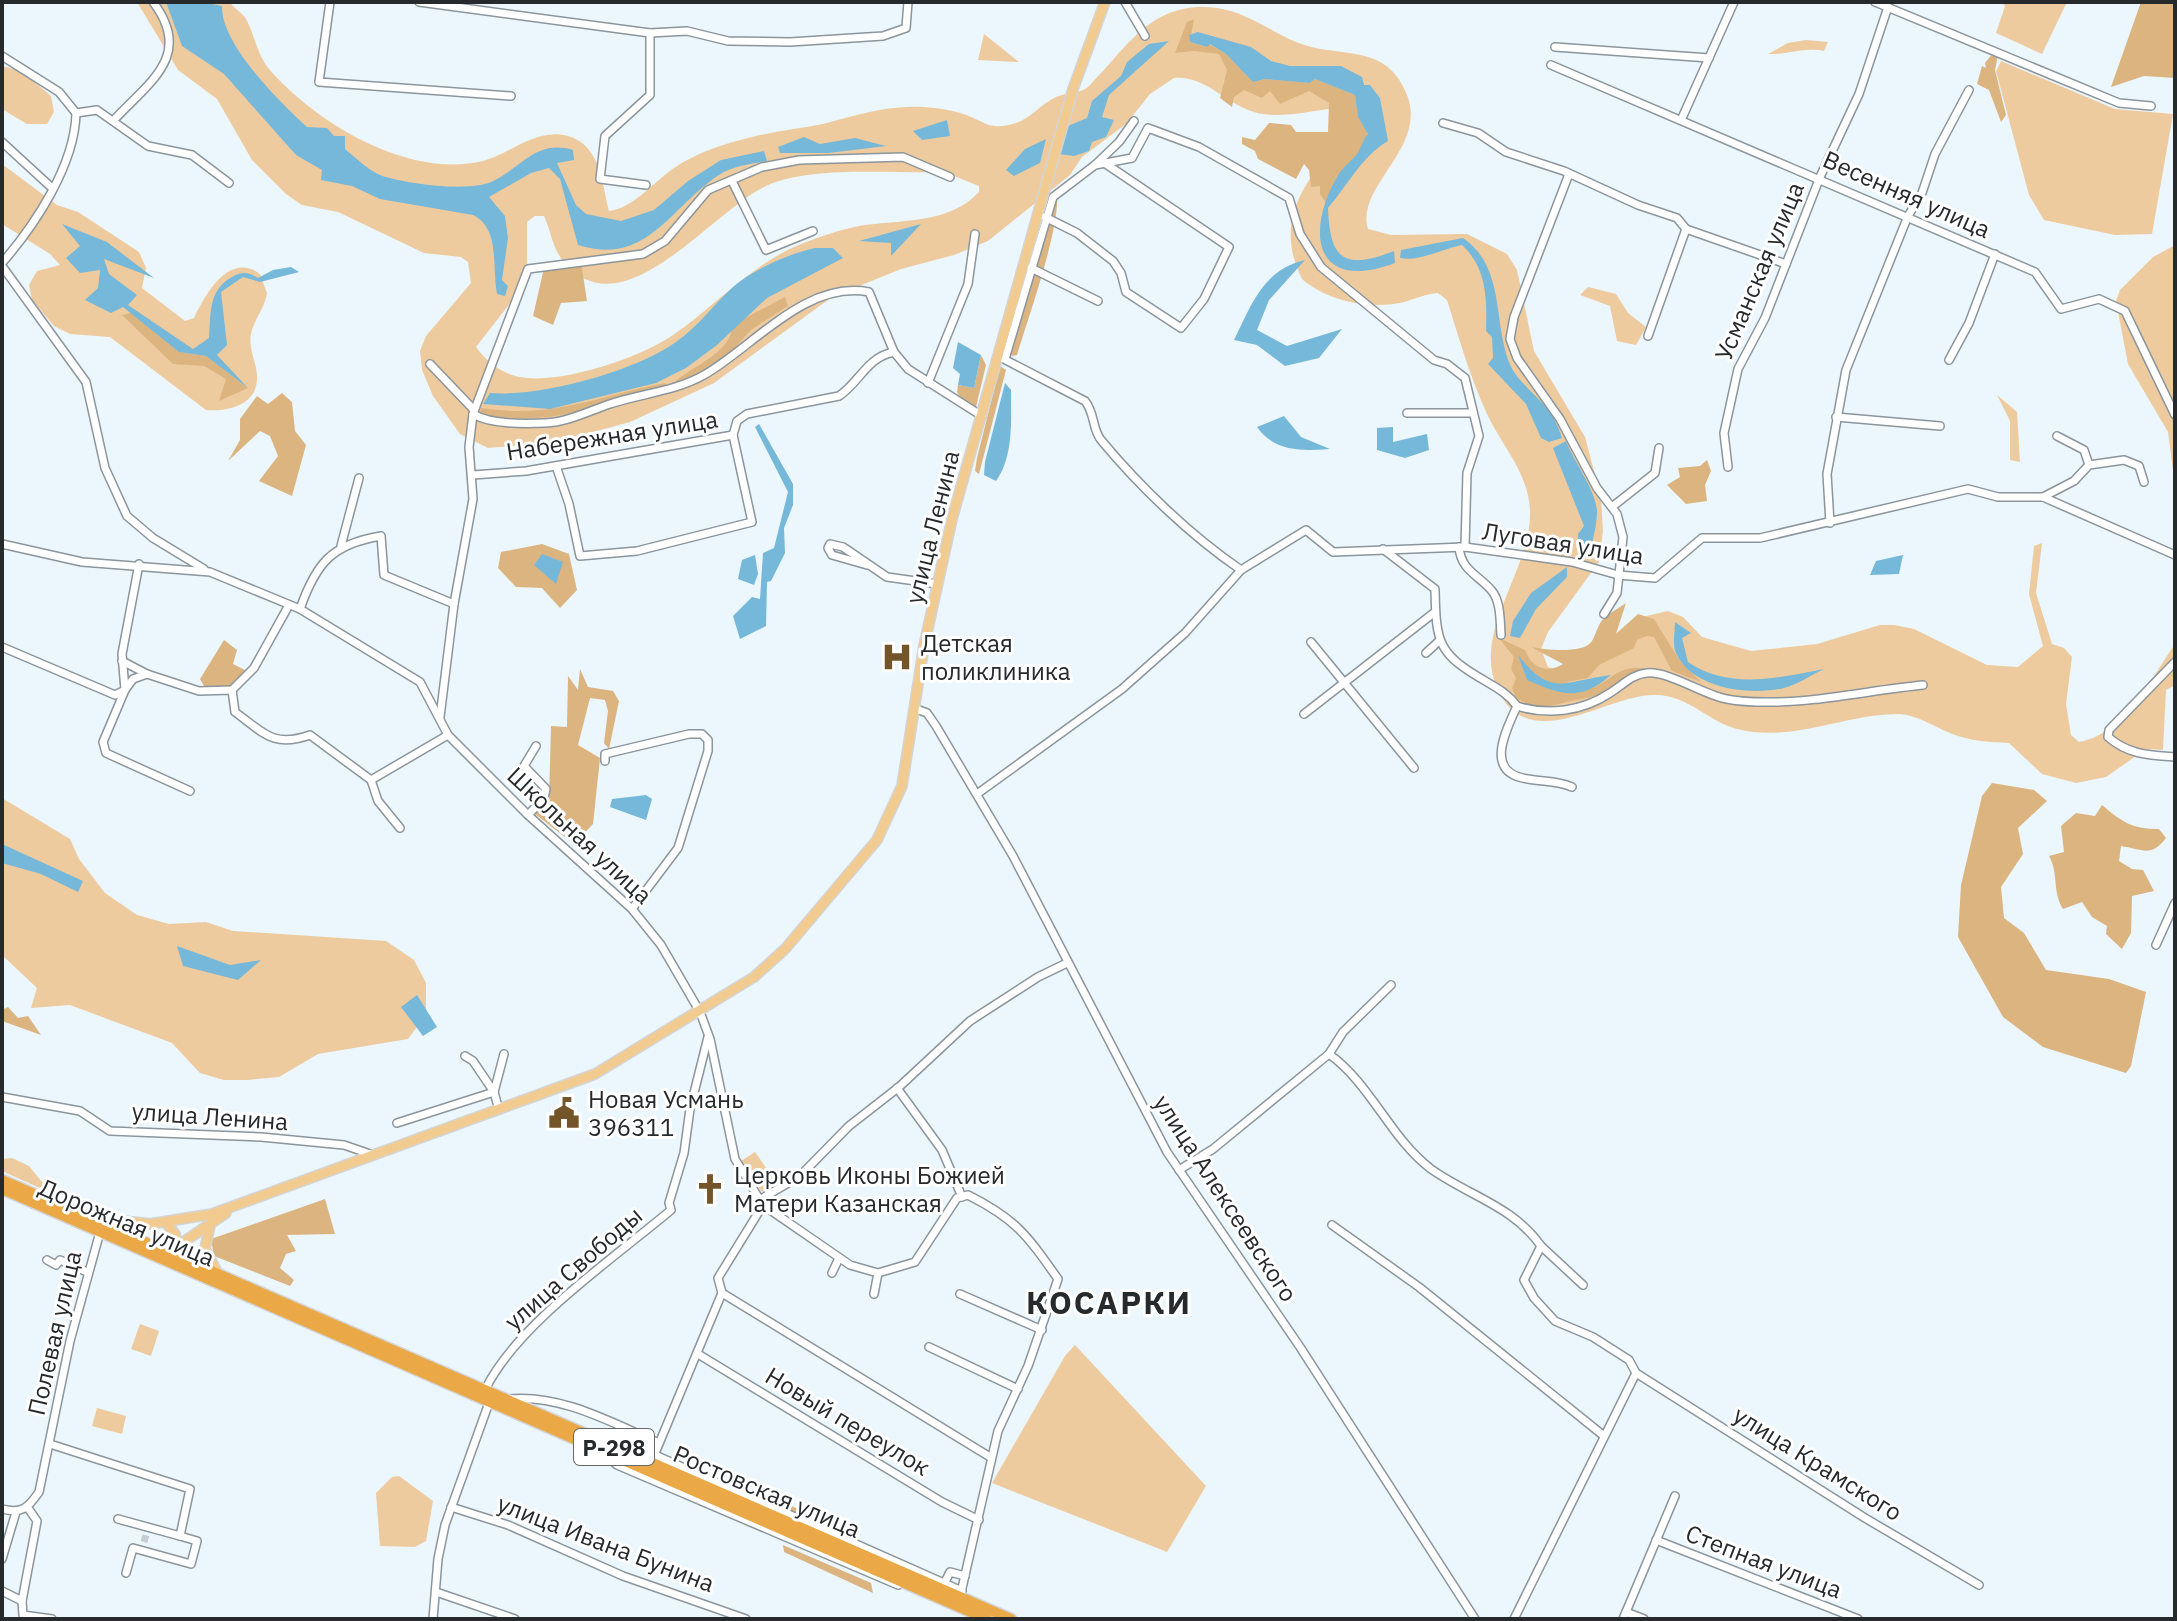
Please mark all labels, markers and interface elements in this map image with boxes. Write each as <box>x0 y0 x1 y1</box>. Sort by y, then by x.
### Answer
street label: Весенняя улица <box>1818 143 1996 245</box>
street label: Усманская улица <box>1707 177 1811 365</box>
street label: Набережная улица <box>504 402 720 468</box>
street label: улица Ленина <box>897 447 967 607</box>
street label: Луговая улица <box>1480 514 1646 572</box>
place label: Детская поликлиника <box>921 627 1071 687</box>
hospital icon: Детская поликлиника <box>880 640 914 674</box>
street label: Школьная улица <box>501 760 659 911</box>
place label: Новая Усмань 396311 <box>588 1083 744 1143</box>
street label: улица Алексеевского <box>1147 1088 1305 1308</box>
street label: улица Ленина <box>131 1095 290 1137</box>
public building icon: Новая Усмань 396311 <box>547 1096 581 1130</box>
place label: Церковь Иконы Божией Матери Казанская <box>734 1159 1005 1219</box>
street label: Дорожная улица <box>34 1171 220 1274</box>
church icon: Церковь Иконы Божией Матери Казанская <box>693 1172 727 1206</box>
street label: улица Свободы <box>497 1199 649 1337</box>
street label: Полевая улица <box>20 1247 89 1418</box>
district label: КОСАРКИ <box>1026 1281 1192 1323</box>
street label: Новый переулок <box>760 1359 936 1483</box>
street label: улица Крамского <box>1728 1398 1908 1528</box>
road number: Р-298 <box>574 1429 654 1465</box>
street label: Ростовская улица <box>669 1437 866 1545</box>
street label: улица Ивана Бунина <box>493 1487 719 1599</box>
street label: Степная улица <box>1681 1517 1847 1606</box>

